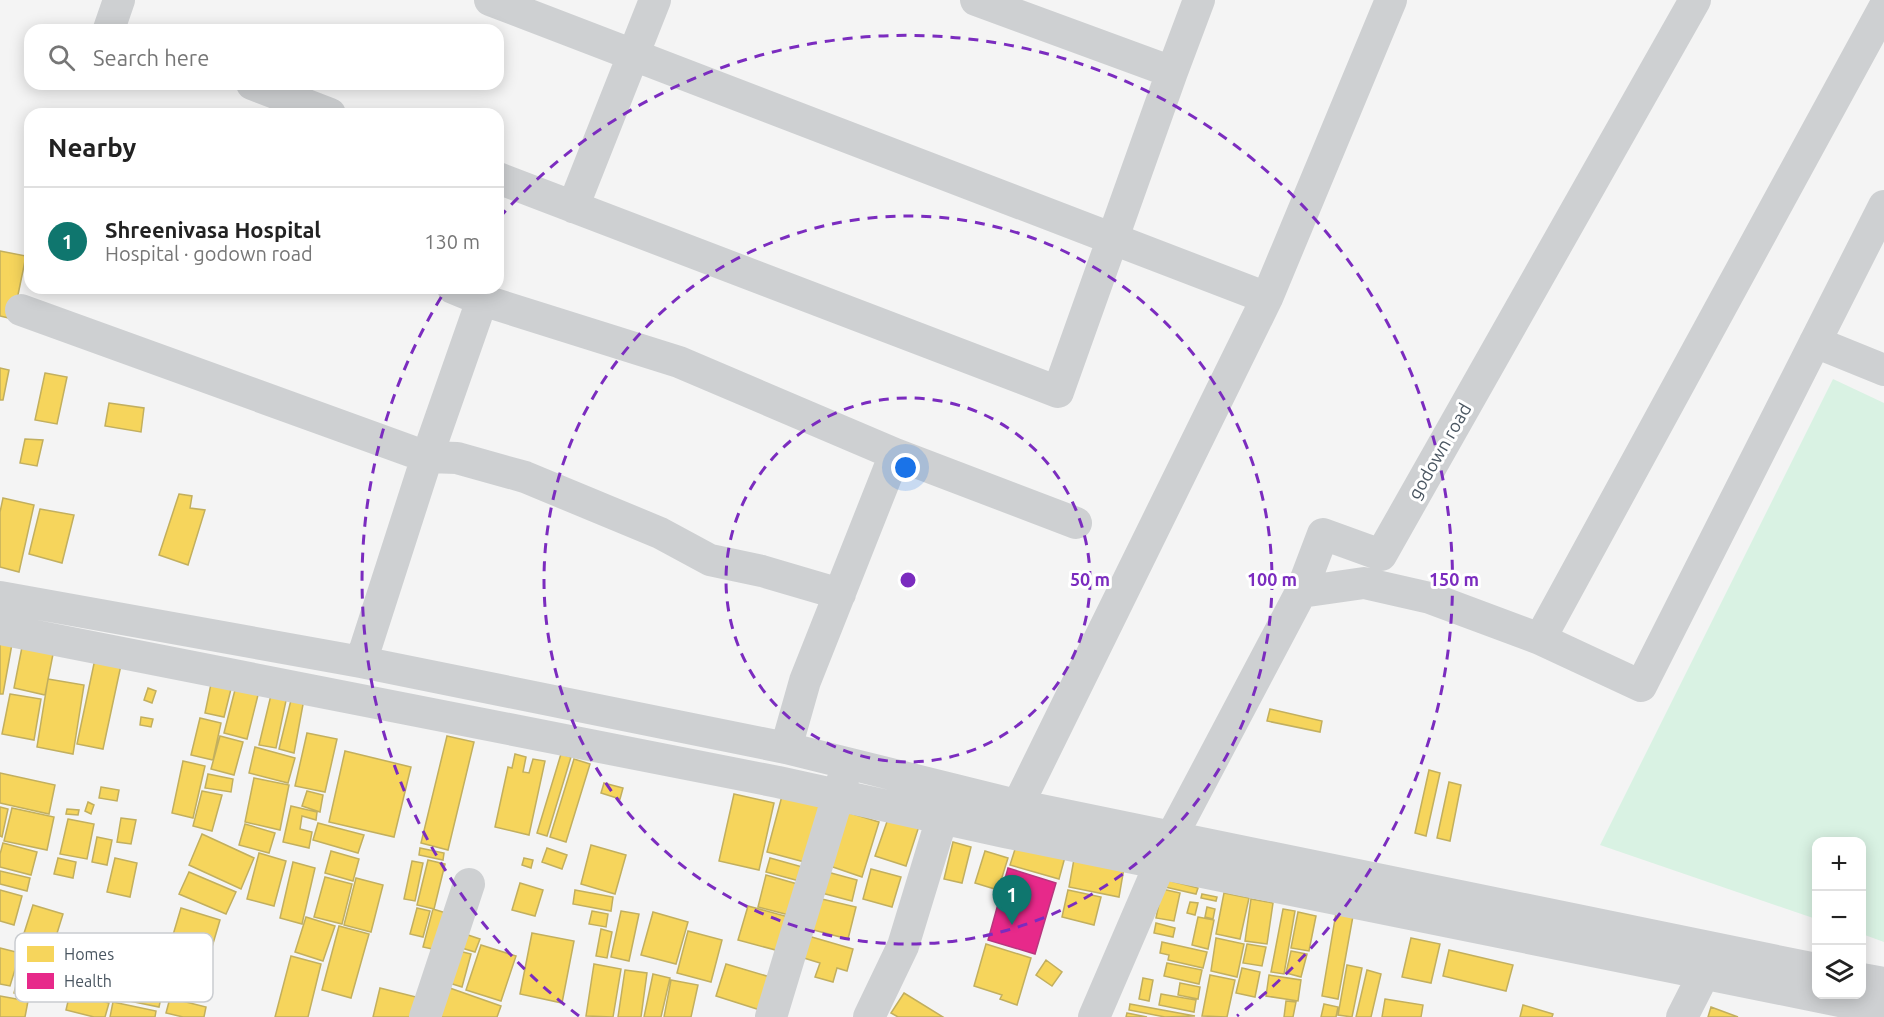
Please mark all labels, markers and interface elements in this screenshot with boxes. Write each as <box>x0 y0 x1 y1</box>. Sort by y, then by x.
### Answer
search box <box>24 24 504 90</box>
icon: search <box>45 41 78 74</box>
text: Search here <box>93 45 209 70</box>
text: Nearby <box>48 133 136 162</box>
text: Shreenivasa Hospital <box>105 217 321 242</box>
text: 1 <box>62 230 73 253</box>
text: 130 m <box>424 230 480 253</box>
text: Hospital · godown road <box>105 242 313 265</box>
street label: godown road <box>1403 399 1475 503</box>
your location <box>891 453 920 482</box>
text: 50 m <box>1070 569 1110 589</box>
text: 100 m <box>1247 569 1297 589</box>
text: 150 m <box>1429 569 1479 589</box>
centre of rings <box>898 570 918 590</box>
map controls <box>1812 837 1866 999</box>
button: + <box>1812 837 1866 891</box>
pin: 1 <box>992 876 1032 925</box>
button: − <box>1812 891 1866 945</box>
legend <box>15 933 213 1002</box>
text: Homes <box>64 945 114 963</box>
button: layers <box>1812 945 1866 999</box>
text: Health <box>64 972 112 990</box>

